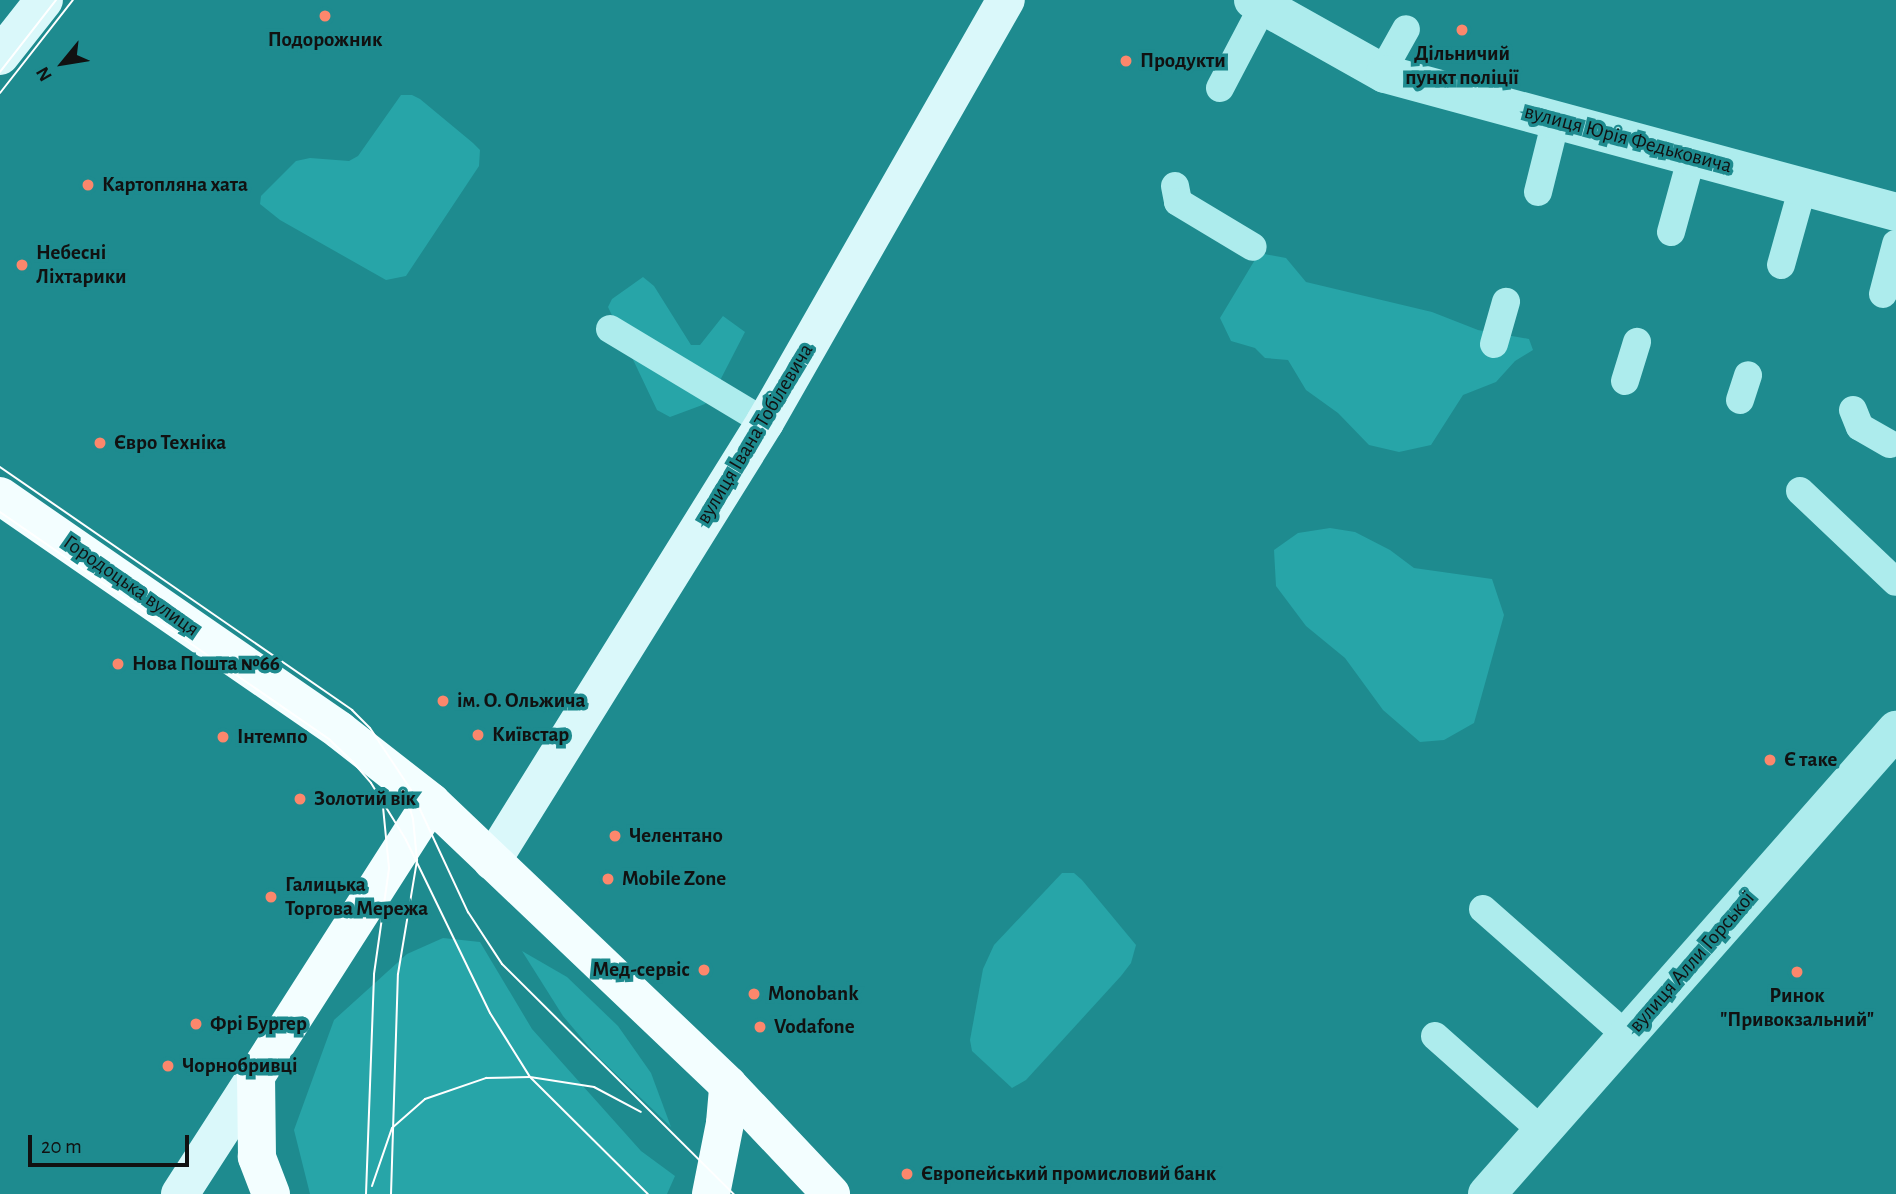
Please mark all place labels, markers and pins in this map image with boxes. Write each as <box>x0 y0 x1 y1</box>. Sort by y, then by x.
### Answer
marker: Подорожник <box>317 8 333 24</box>
marker: Дільничий пункт поліції <box>1454 22 1470 38</box>
place label: Подорожник <box>268 27 382 53</box>
place label: Дільничий пункт поліції <box>1405 41 1519 91</box>
place label: Продукти <box>1140 48 1226 74</box>
marker: Продукти <box>1118 53 1134 69</box>
place label: Картопляна хата <box>102 172 248 198</box>
marker: Картопляна хата <box>80 177 96 193</box>
place label: Небесні Ліхтарики <box>36 240 127 290</box>
marker: Небесні Ліхтарики <box>14 257 30 273</box>
place label: Євро Техніка <box>114 430 226 456</box>
marker: Євро Техніка <box>92 435 108 451</box>
place label: Нова Пошта №66 <box>132 651 280 677</box>
marker: Нова Пошта №66 <box>110 656 126 672</box>
place label: ім. О. Ольжича <box>457 688 585 714</box>
marker: ім. О. Ольжича <box>435 693 451 709</box>
place label: Київстар <box>492 722 569 748</box>
place label: Інтемпо <box>237 724 308 750</box>
marker: Київстар <box>470 727 486 743</box>
marker: Інтемпо <box>215 729 231 745</box>
place label: Є таке <box>1784 747 1837 773</box>
marker: Є таке <box>1762 752 1778 768</box>
place label: Золотий вік <box>314 786 416 812</box>
marker: Золотий вік <box>292 791 308 807</box>
place label: Челентано <box>629 823 723 849</box>
marker: Челентано <box>607 828 623 844</box>
place label: Mobile Zone <box>622 866 726 892</box>
marker: Mobile Zone <box>600 871 616 887</box>
place label: Галицька Торгова Мережа <box>285 872 428 922</box>
marker: Галицька Торгова Мережа <box>263 889 279 905</box>
place label: Мед-сервіс <box>592 957 690 983</box>
marker: Мед-сервіс <box>696 962 712 978</box>
marker: Ринок "Привокзальний" <box>1789 964 1805 980</box>
place label: Monobank <box>768 981 859 1007</box>
place label: Ринок "Привокзальний" <box>1720 983 1874 1033</box>
marker: Monobank <box>746 986 762 1002</box>
place label: Фрі Бургер <box>210 1011 307 1037</box>
place label: Vodafone <box>774 1014 855 1040</box>
marker: Фрі Бургер <box>188 1016 204 1032</box>
marker: Vodafone <box>752 1019 768 1035</box>
place label: Чорнобривці <box>182 1053 297 1079</box>
marker: Чорнобривці <box>160 1058 176 1074</box>
place label: Європейський промисловий банк <box>921 1161 1216 1187</box>
marker: Європейський промисловий банк <box>899 1166 915 1182</box>

